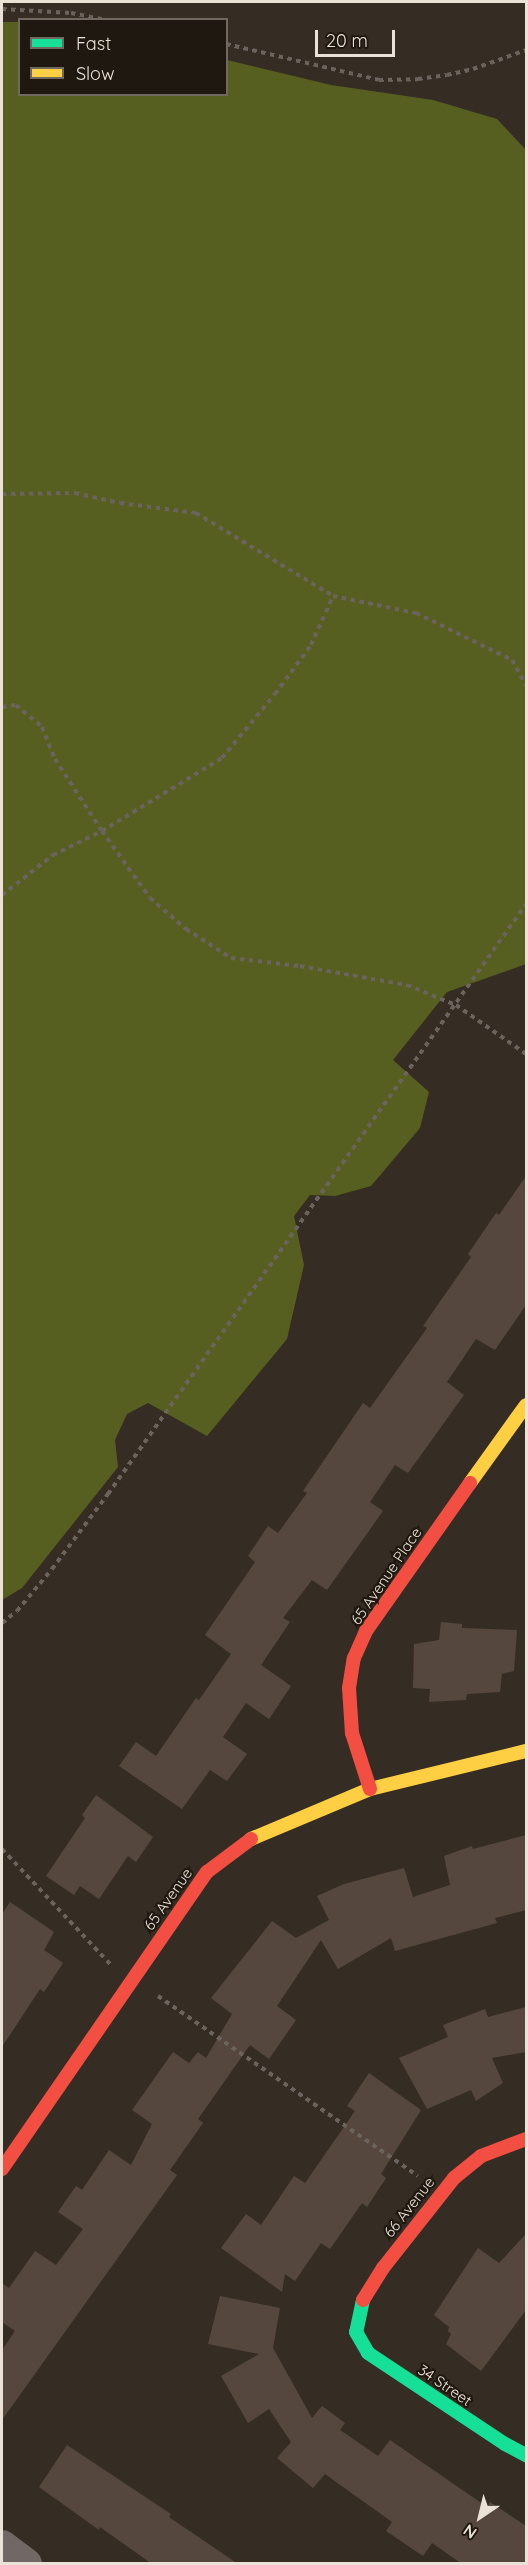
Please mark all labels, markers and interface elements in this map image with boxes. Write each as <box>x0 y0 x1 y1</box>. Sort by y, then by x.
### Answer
legend <box>18 18 228 96</box>
scale bar <box>318 18 398 56</box>
text: 20 m <box>326 29 368 52</box>
text: Fast <box>76 32 111 55</box>
text: Slow <box>76 62 114 85</box>
street label: 65 Avenue Place <box>347 1524 425 1628</box>
street label: 65 Avenue <box>140 1864 196 1934</box>
street label: 66 Avenue <box>380 2173 438 2241</box>
street label: 34 Street <box>415 2361 475 2409</box>
north arrow <box>450 2487 510 2547</box>
text: N <box>459 2520 480 2543</box>

